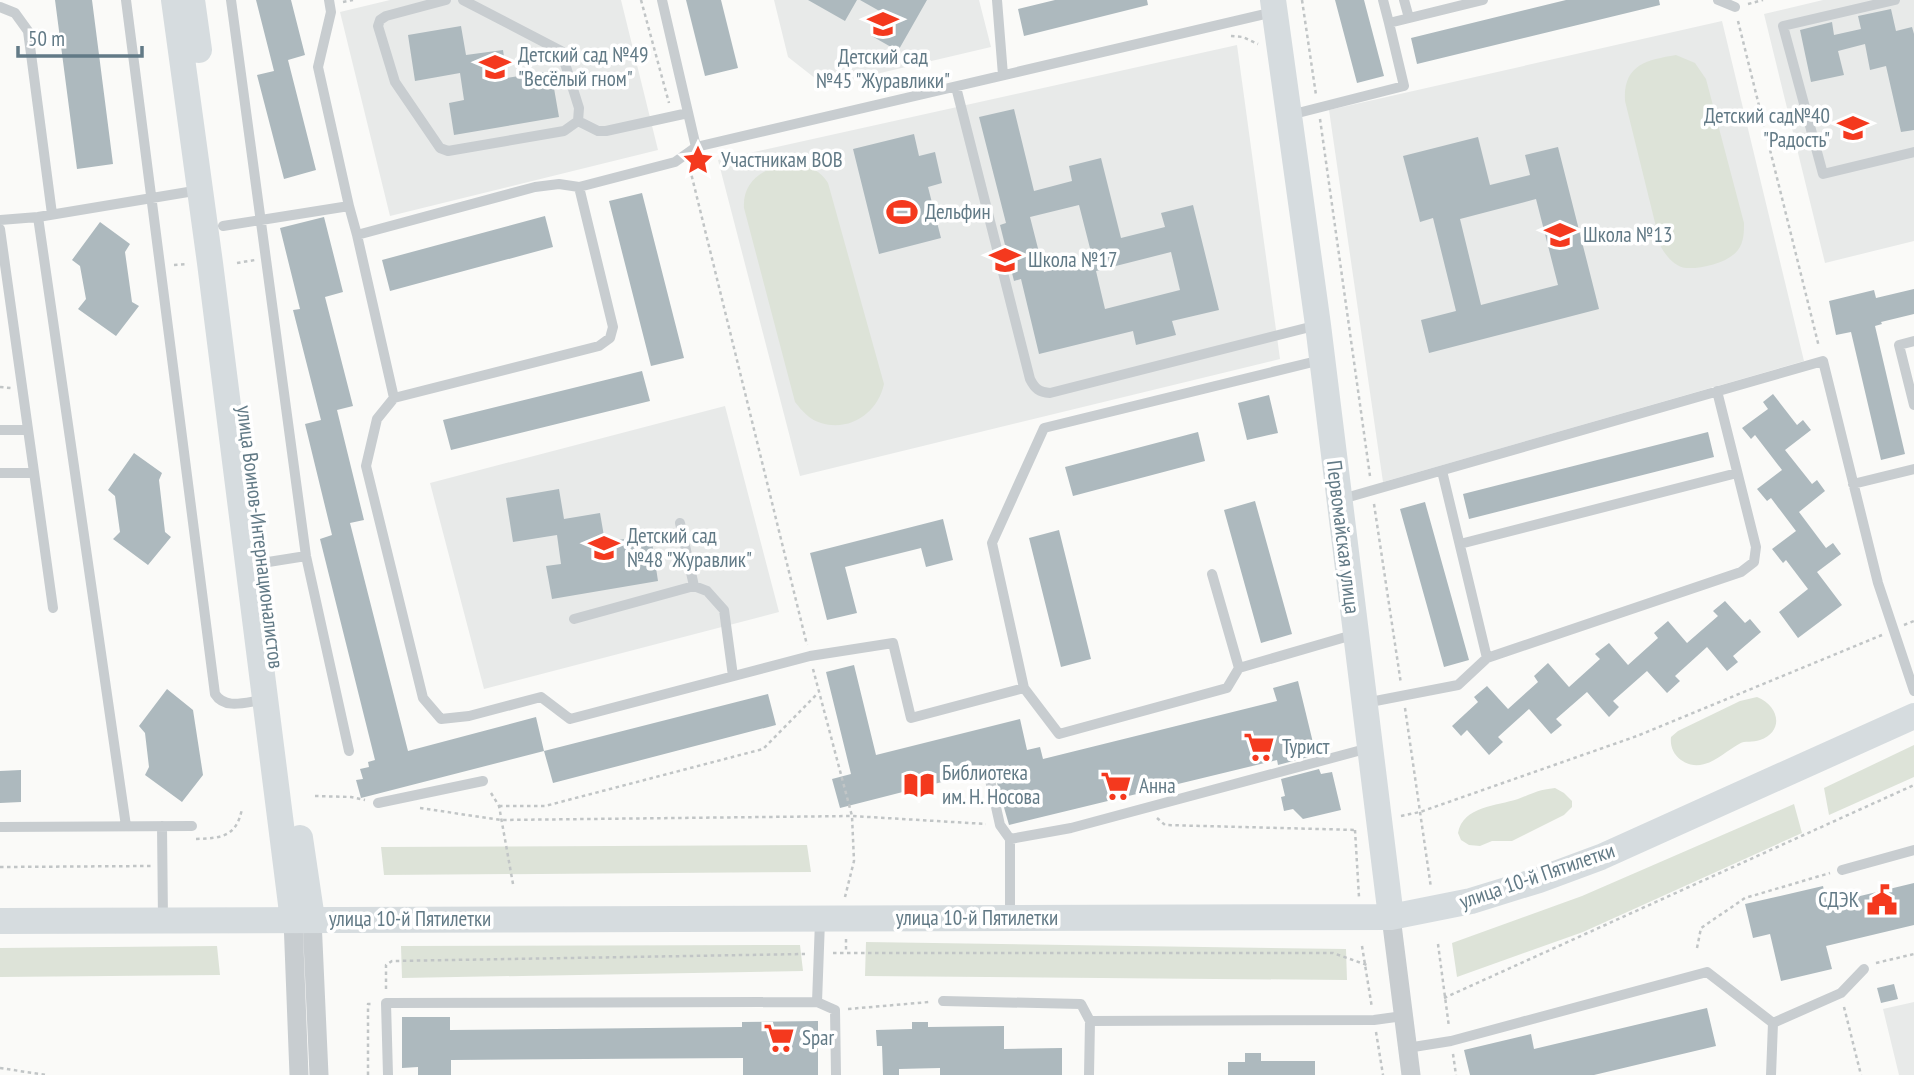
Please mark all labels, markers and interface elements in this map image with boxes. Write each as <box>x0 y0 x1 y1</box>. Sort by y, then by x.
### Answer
school or university icon: Детский сад №45 "Журавлики" <box>866 7 900 41</box>
scale bar <box>18 14 142 58</box>
text: 50 m <box>28 25 65 52</box>
place label: Детский сад №49 "Весёлый гном" <box>518 41 648 92</box>
place label: Детский сад №45 "Журавлики" <box>816 43 950 94</box>
school or university icon: Детский сад №49 "Весёлый гном" <box>478 50 512 84</box>
place label: Детский сад№40 "Радость" <box>1704 102 1830 153</box>
school or university icon: Детский сад№40 "Радость" <box>1836 111 1870 145</box>
place icon: Участникам ВОВ <box>681 143 715 177</box>
place label: Участникам ВОВ <box>721 146 843 173</box>
sports icon: Дельфин <box>885 195 919 229</box>
place label: Дельфин <box>925 198 991 225</box>
school or university icon: Школа №13 <box>1543 218 1577 252</box>
place label: Школа №13 <box>1583 221 1672 248</box>
school or university icon: Школа №17 <box>988 243 1022 277</box>
place label: Школа №17 <box>1028 246 1117 273</box>
street label: улица Воинов-Интернационалистов <box>231 404 290 670</box>
street label: Первомайская улица <box>1321 459 1366 615</box>
place label: Детский сад №48 "Журавлик" <box>627 522 752 573</box>
school or university icon: Детский сад №48 "Журавлик" <box>587 531 621 565</box>
supermarket icon: Турист <box>1242 730 1276 764</box>
place label: Турист <box>1282 733 1330 760</box>
place label: Библиотека им. Н. Носова <box>942 759 1040 810</box>
library icon: Библиотека им. Н. Носова <box>902 768 936 802</box>
supermarket icon: Анна <box>1099 769 1133 803</box>
place label: Анна <box>1139 772 1176 799</box>
street label: улица 10-й Пятилетки <box>1456 836 1618 915</box>
public building icon: СДЭК <box>1865 883 1899 917</box>
place label: СДЭК <box>1818 886 1859 913</box>
street label: улица 10-й Пятилетки <box>896 904 1058 931</box>
street label: улица 10-й Пятилетки <box>329 905 491 932</box>
supermarket icon: Spar <box>762 1021 796 1055</box>
place label: Spar <box>802 1024 835 1051</box>

